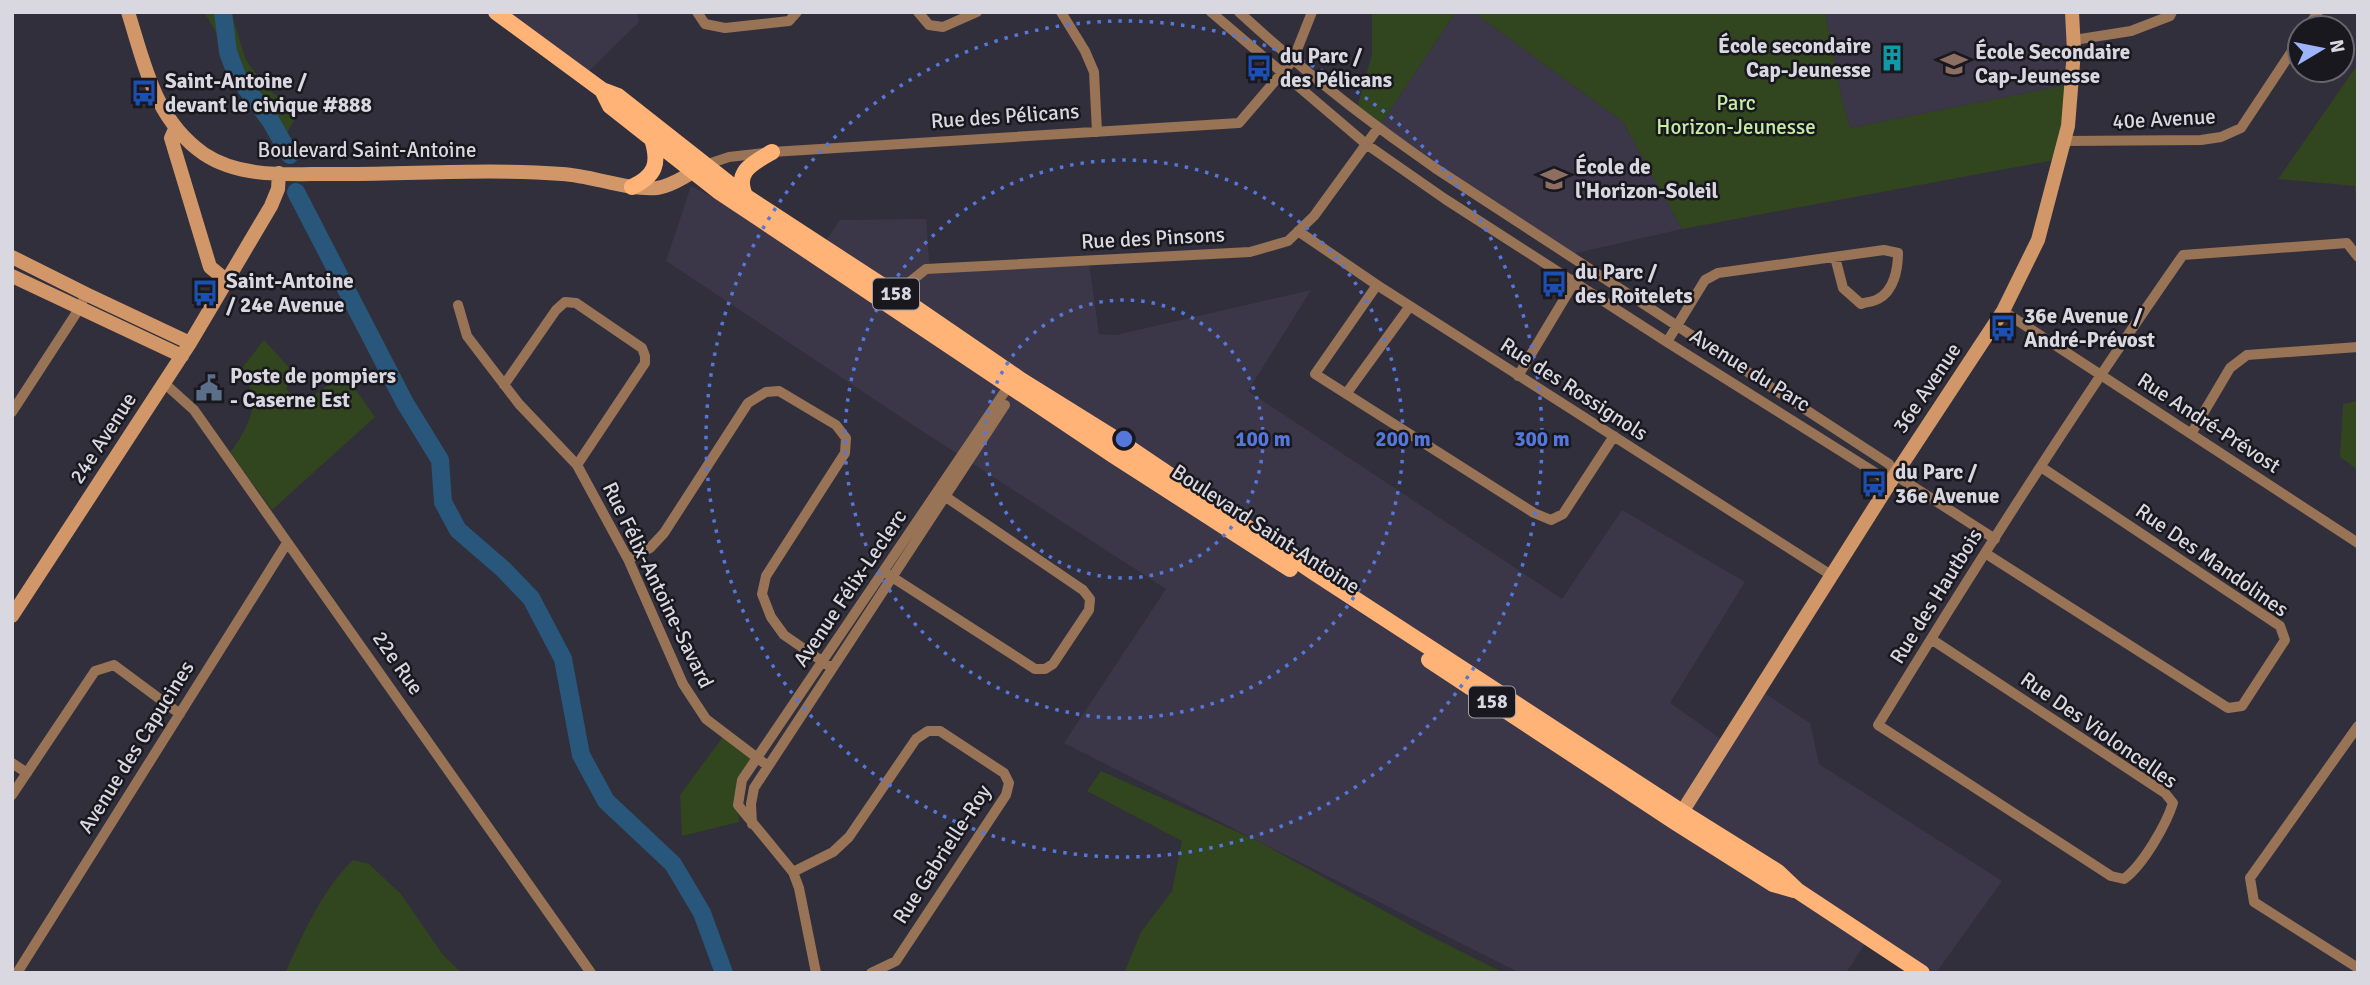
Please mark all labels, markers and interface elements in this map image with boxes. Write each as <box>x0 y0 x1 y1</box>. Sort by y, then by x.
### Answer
north arrow <box>2286 14 2356 84</box>
place label: École secondaire Cap-Jeunesse <box>1718 32 1871 83</box>
place label: École Secondaire Cap-Jeunesse <box>1975 38 2130 89</box>
text: N <box>2324 38 2350 55</box>
place label: du Parc / des Pélicans <box>1280 43 1392 93</box>
building icon: École secondaire Cap-Jeunesse <box>1877 43 1907 73</box>
school or university icon: École Secondaire Cap-Jeunesse <box>1939 49 1969 79</box>
bus stop icon: du Parc / des Pélicans <box>1244 53 1274 83</box>
place label: Saint-Antoine / devant le civique #888 <box>165 68 372 118</box>
bus stop icon: Saint-Antoine / devant le civique #888 <box>129 78 159 108</box>
park label: Parc Horizon-Jeunesse <box>1656 90 1816 140</box>
street label: Rue des Pélicans <box>930 98 1080 134</box>
street label: 40e Avenue <box>2112 103 2216 135</box>
street label: Boulevard Saint-Antoine <box>257 137 477 163</box>
place label: École de l'Horizon-Soleil <box>1575 153 1718 204</box>
school or university icon: École de l'Horizon-Soleil <box>1539 164 1569 194</box>
street label: Rue des Pinsons <box>1080 221 1226 255</box>
place label: du Parc / des Roitelets <box>1575 259 1692 309</box>
place label: Saint-Antoine / 24e Avenue <box>226 268 354 318</box>
bus stop icon: du Parc / des Roitelets <box>1539 269 1569 299</box>
bus stop icon: Saint-Antoine / 24e Avenue <box>190 278 220 308</box>
road number: 158 <box>873 278 919 310</box>
place label: 36e Avenue / André-Prévost <box>2024 303 2155 353</box>
bus stop icon: 36e Avenue / André-Prévost <box>1988 313 2018 343</box>
street label: Avenue du Parc <box>1685 323 1815 417</box>
street label: Rue des Rossignols <box>1495 332 1653 446</box>
street label: 36e Avenue <box>1887 338 1967 438</box>
place label: Poste de pompiers - Caserne Est <box>230 363 396 413</box>
street label: Rue André-Prévost <box>2133 367 2285 479</box>
public building icon: Poste de pompiers - Caserne Est <box>194 373 224 403</box>
street label: 24e Avenue <box>64 388 142 488</box>
text: 100 m <box>1235 426 1291 452</box>
text: 200 m <box>1375 426 1431 452</box>
text: 300 m <box>1514 426 1570 452</box>
centre of rings <box>1112 427 1136 451</box>
street label: Boulevard Saint-Antoine <box>1167 458 1365 600</box>
place label: du Parc / 36e Avenue <box>1895 459 1999 509</box>
bus stop icon: du Parc / 36e Avenue <box>1859 469 1889 499</box>
street label: Rue Félix-Antoine-Savard <box>597 478 719 692</box>
street label: Rue Des Mandolines <box>2131 498 2293 622</box>
street label: Avenue Félix-Leclerc <box>788 504 912 672</box>
street label: Rue des Hautbois <box>1884 524 1988 668</box>
street label: 22e Rue <box>367 626 429 700</box>
street label: Avenue des Capucines <box>72 656 200 838</box>
street label: Rue Des Violoncelles <box>2016 666 2182 794</box>
road number: 158 <box>1469 687 1515 718</box>
street label: Rue Gabrielle-Roy <box>887 779 997 928</box>

